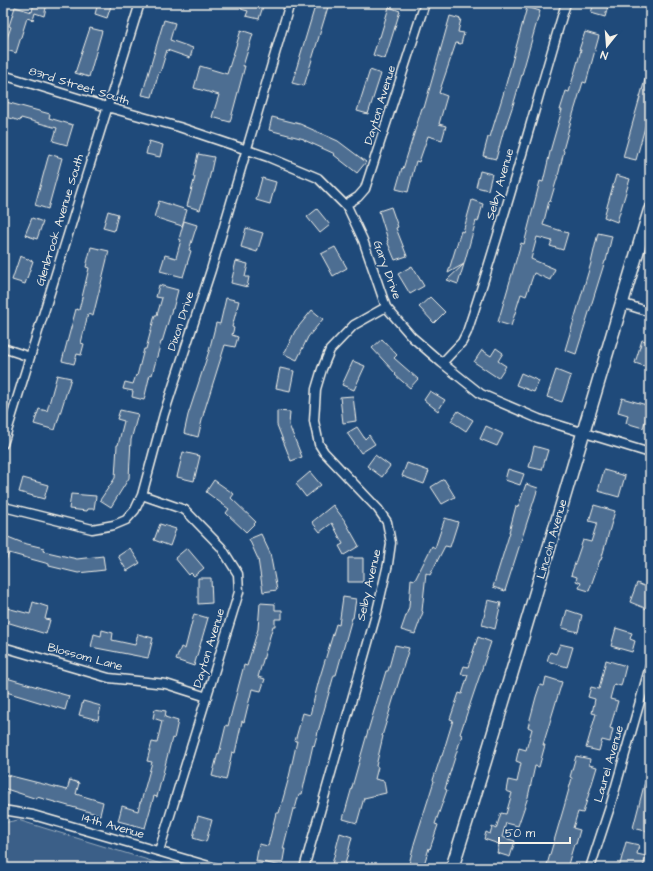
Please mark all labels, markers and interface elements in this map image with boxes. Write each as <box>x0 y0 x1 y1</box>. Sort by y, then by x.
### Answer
north arrow <box>587 26 627 66</box>
text: N <box>599 47 610 63</box>
street label: 83rd Street South <box>26 63 132 109</box>
street label: Dayton Avenue <box>360 63 401 147</box>
street label: Selby Avenue <box>482 146 519 222</box>
street label: Glenbrook Avenue South <box>32 152 88 288</box>
street label: Gary Drive <box>368 238 406 303</box>
street label: Dixon Drive <box>163 289 199 353</box>
street label: Lincoln Avenue <box>533 497 572 581</box>
street label: Selby Avenue <box>352 547 387 623</box>
street label: Dayton Avenue <box>189 606 230 690</box>
street label: Blossom Lane <box>46 639 125 675</box>
street label: Laurel Avenue <box>590 723 628 804</box>
street label: 14th Avenue <box>80 809 147 843</box>
scale bar <box>499 819 570 845</box>
text: 50 m <box>505 825 536 842</box>

